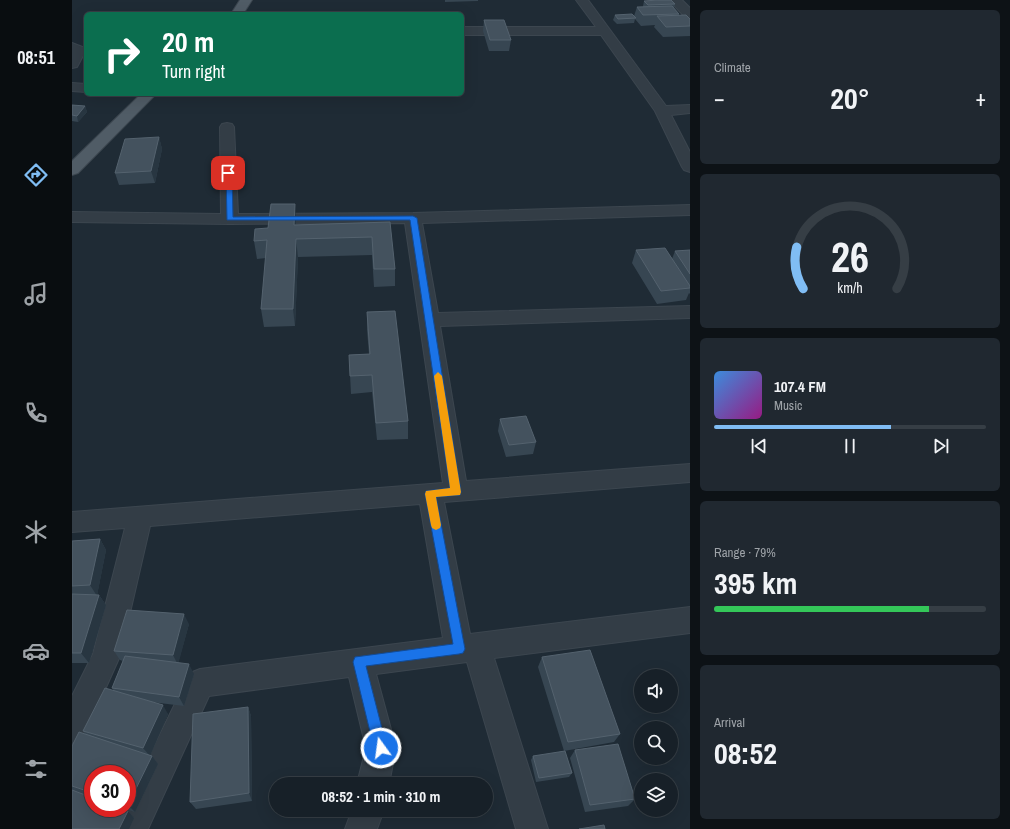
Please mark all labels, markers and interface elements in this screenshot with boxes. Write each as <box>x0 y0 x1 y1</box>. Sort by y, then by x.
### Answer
text: 20 m <box>162 23 214 61</box>
icon: right <box>96 28 148 80</box>
text: 08:51 <box>17 45 55 70</box>
text: Turn right <box>162 59 225 84</box>
text: Climate <box>714 59 751 76</box>
text: 20° <box>830 78 870 118</box>
text: − <box>714 83 725 113</box>
text: + <box>975 83 986 113</box>
pin <box>211 156 245 190</box>
icon: directions <box>22 161 50 189</box>
icon: arrive <box>217 162 239 184</box>
text: 26 <box>831 228 869 284</box>
text: km/h <box>837 277 863 296</box>
icon: music <box>22 280 50 308</box>
text: 107.4 FM <box>774 376 826 397</box>
text: Music <box>774 397 802 414</box>
icon: phone <box>22 399 50 427</box>
icon: previous <box>748 435 770 457</box>
icon: pause <box>839 435 861 457</box>
icon: next <box>930 435 952 457</box>
icon: climate <box>22 518 50 546</box>
text: Range · 79% <box>714 544 776 561</box>
text: 395 km <box>714 563 797 603</box>
icon: car <box>22 637 50 665</box>
map controls <box>634 669 678 817</box>
button: sound <box>634 669 678 713</box>
text: Arrival <box>714 714 745 731</box>
button: search <box>634 721 678 765</box>
position arrow <box>360 727 402 769</box>
text: 08:52 <box>714 733 777 773</box>
icon: filters <box>22 755 50 783</box>
speed limit sign: 30 <box>84 765 136 817</box>
button: layers <box>634 773 678 817</box>
text: 08:52 · 1 min · 310 m <box>322 786 440 807</box>

